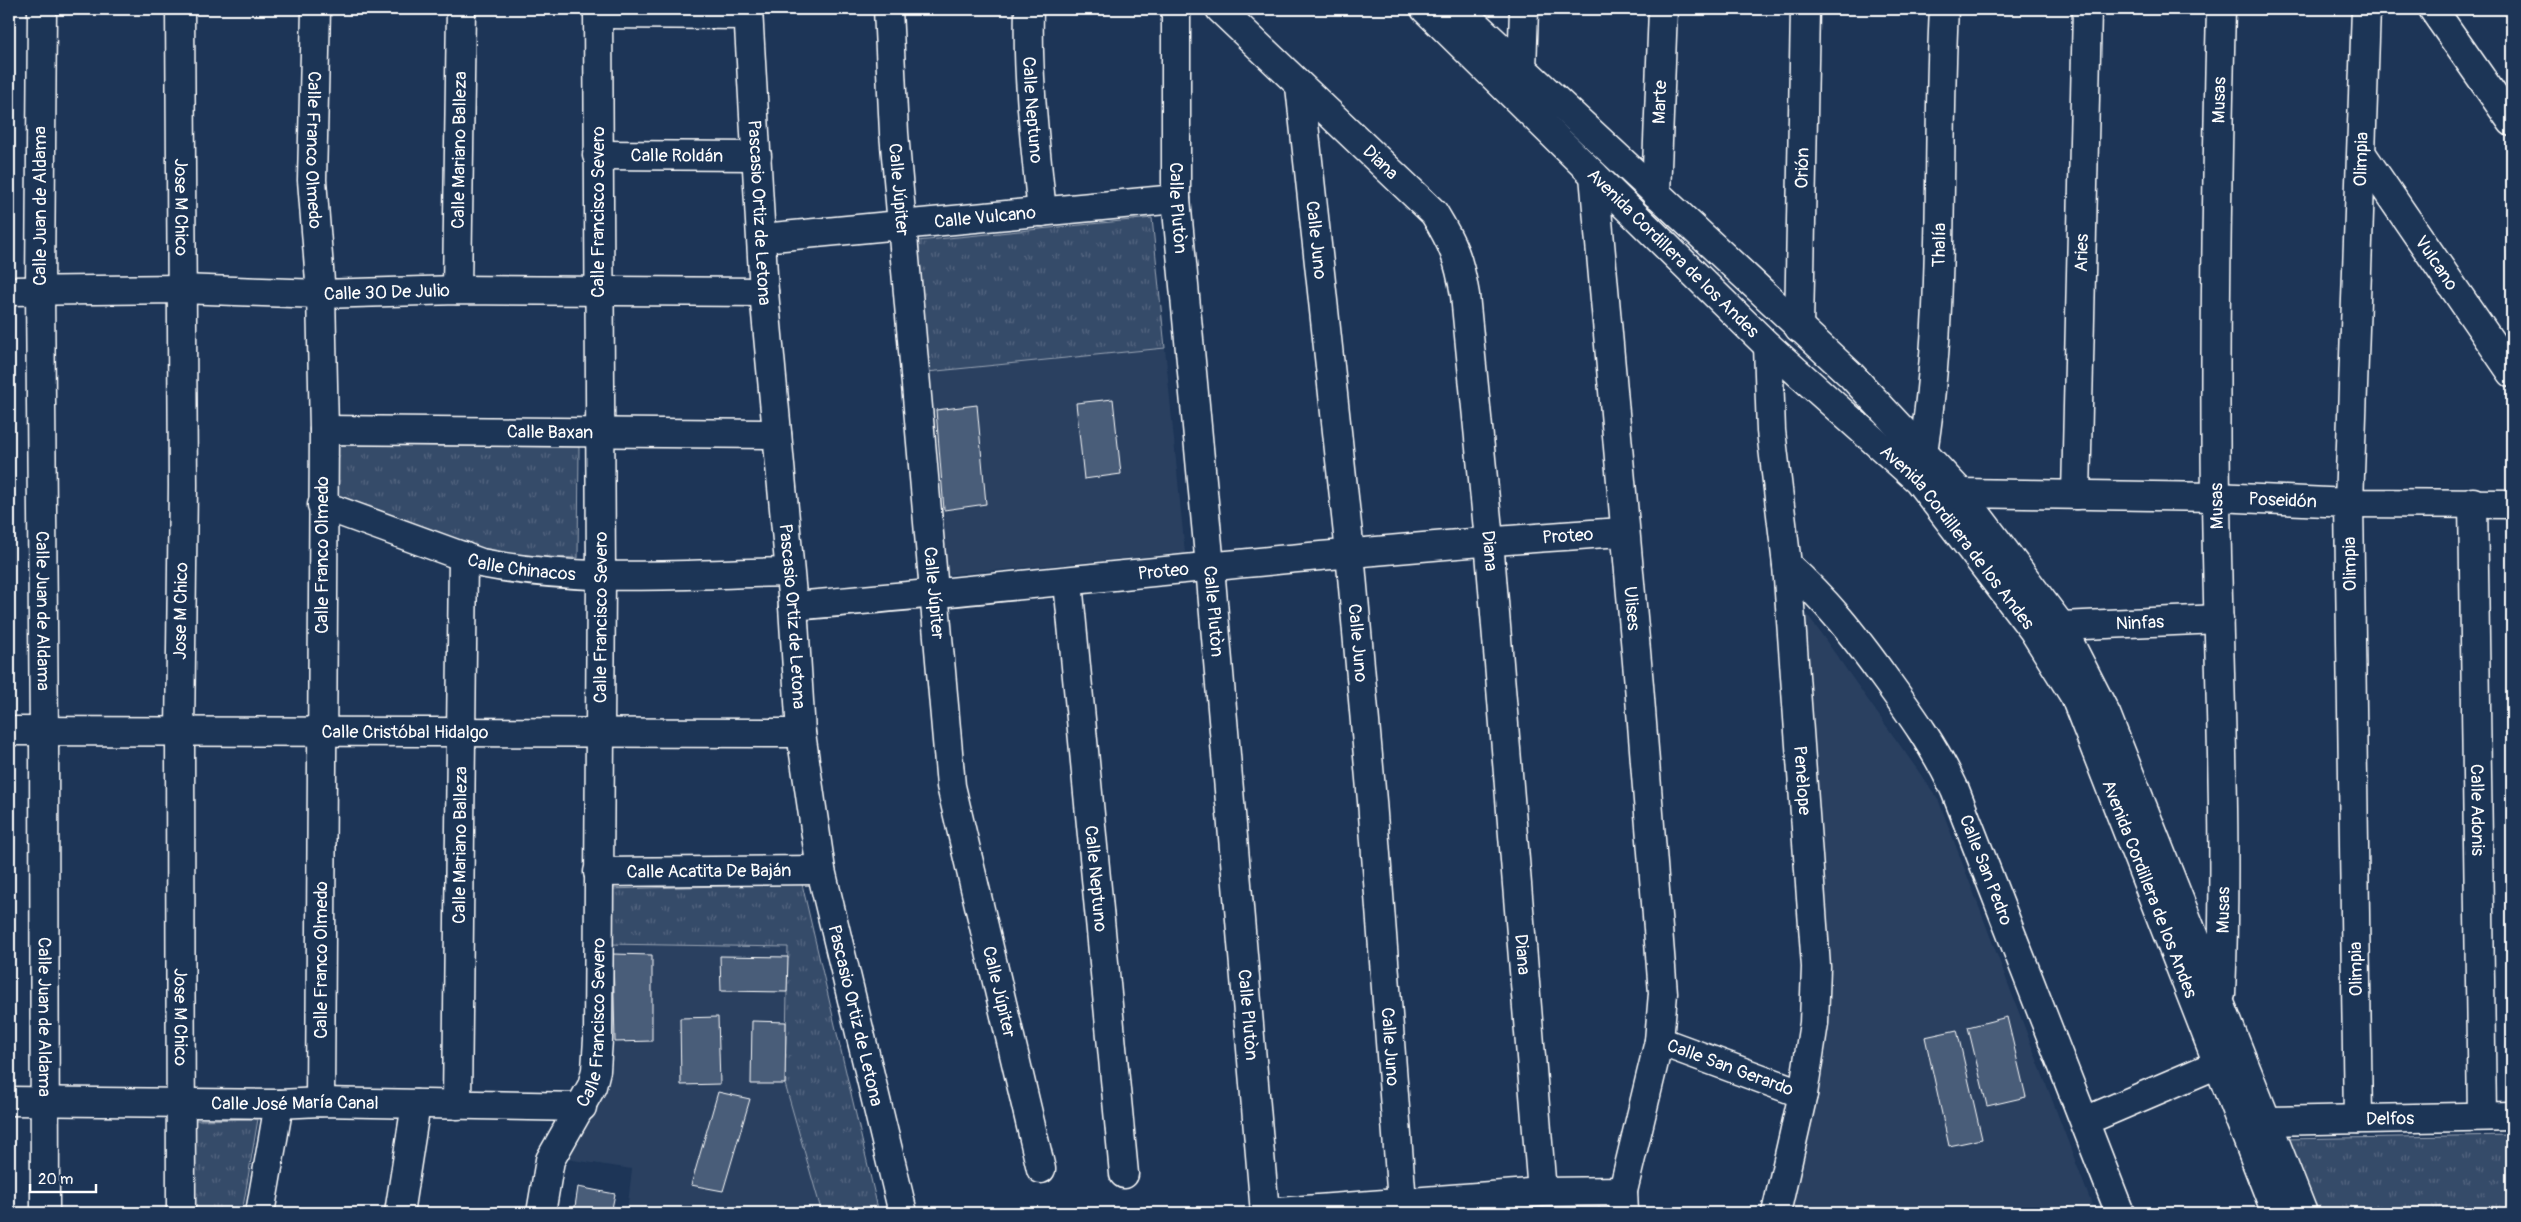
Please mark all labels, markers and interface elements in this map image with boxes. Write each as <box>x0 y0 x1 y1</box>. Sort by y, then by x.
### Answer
street label: Calle Neptuno <box>1018 56 1048 165</box>
street label: Calle Franco Olmedo <box>300 71 327 230</box>
street label: Calle Mariano Balleza <box>446 71 472 229</box>
street label: Musas <box>2207 77 2231 124</box>
street label: Marte <box>1647 80 1672 124</box>
street label: Pascasio Ortiz de Letona <box>743 119 777 306</box>
street label: Calle Juan de Aldama <box>29 126 52 286</box>
street label: Calle Francisco Severo <box>587 126 610 298</box>
street label: Olimpia <box>2348 132 2373 187</box>
street label: Diana <box>1358 140 1403 185</box>
street label: Calle Júpiter <box>883 142 914 238</box>
street label: Calle Roldán <box>631 144 723 167</box>
street label: Orión <box>1790 147 1814 189</box>
street label: Jose M Chico <box>169 158 193 256</box>
street label: Calle Plutòn <box>1165 162 1192 255</box>
street label: Avenida Cordillera de los Andes <box>1582 163 1764 343</box>
street label: Calle Juno <box>1301 200 1332 281</box>
street label: Calle Vulcano <box>933 201 1037 233</box>
street label: Thalía <box>1927 222 1951 268</box>
street label: Vulcano <box>2410 231 2464 295</box>
street label: Aries <box>2070 234 2093 272</box>
street label: Calle 30 De Julio <box>324 279 451 305</box>
street label: Calle Baxan <box>507 420 593 444</box>
street label: Avenida Cordillera de los Andes <box>1875 440 2040 634</box>
street label: Calle Franco Olmedo <box>311 476 334 634</box>
street label: Musas <box>2205 483 2229 529</box>
street label: Poseidón <box>2248 487 2318 513</box>
street label: Proteo <box>1541 522 1594 549</box>
street label: Pascasio Ortiz de Letona <box>774 523 811 710</box>
street label: Diana <box>1477 529 1503 572</box>
street label: Calle Juan de Aldama <box>31 531 55 691</box>
street label: Calle Francisco Severo <box>589 531 613 703</box>
street label: Olimpia <box>2338 537 2362 591</box>
street label: Calle Júpiter <box>919 546 950 641</box>
street label: Calle Chinacos <box>464 547 576 586</box>
street label: Proteo <box>1137 557 1190 585</box>
street label: Jose M Chico <box>169 562 193 660</box>
street label: Calle Plutòn <box>1198 565 1229 658</box>
street label: Ulises <box>1619 585 1646 631</box>
street label: Calle Juno <box>1343 603 1373 684</box>
street label: Ninfas <box>2115 610 2165 635</box>
street label: Calle Cristóbal Hidalgo <box>321 720 489 744</box>
street label: Penèlope <box>1789 745 1817 816</box>
street label: Calle Adonis <box>2465 764 2490 856</box>
street label: Calle Mariano Balleza <box>447 766 472 924</box>
street label: Avenida Cordillera de los Andes <box>2097 776 2203 1001</box>
street label: Calle San Pedro <box>1954 811 2018 929</box>
street label: Calle Neptuno <box>1080 824 1113 933</box>
street label: Calle Acatita De Baján <box>626 859 792 883</box>
street label: Calle Franco Olmedo <box>310 881 333 1039</box>
street label: Musas <box>2211 887 2235 933</box>
street label: Pascasio Ortiz de Letona <box>823 922 889 1108</box>
street label: Diana <box>1510 933 1536 976</box>
street label: Calle Juan de Aldama <box>33 937 56 1097</box>
street label: Calle Francisco Severo <box>571 937 610 1111</box>
street label: Olimpia <box>2344 942 2368 996</box>
street label: Calle Júpiter <box>978 944 1021 1040</box>
street label: Jose M Chico <box>169 968 192 1066</box>
street label: Calle Plutòn <box>1233 968 1263 1061</box>
street label: Calle Juno <box>1376 1007 1405 1087</box>
street label: Calle San Gerardo <box>1664 1033 1797 1101</box>
street label: Calle José María Canal <box>211 1090 379 1116</box>
street label: Delfos <box>2366 1107 2414 1130</box>
scale bar <box>30 1162 96 1194</box>
text: 20 m <box>38 1170 73 1189</box>

